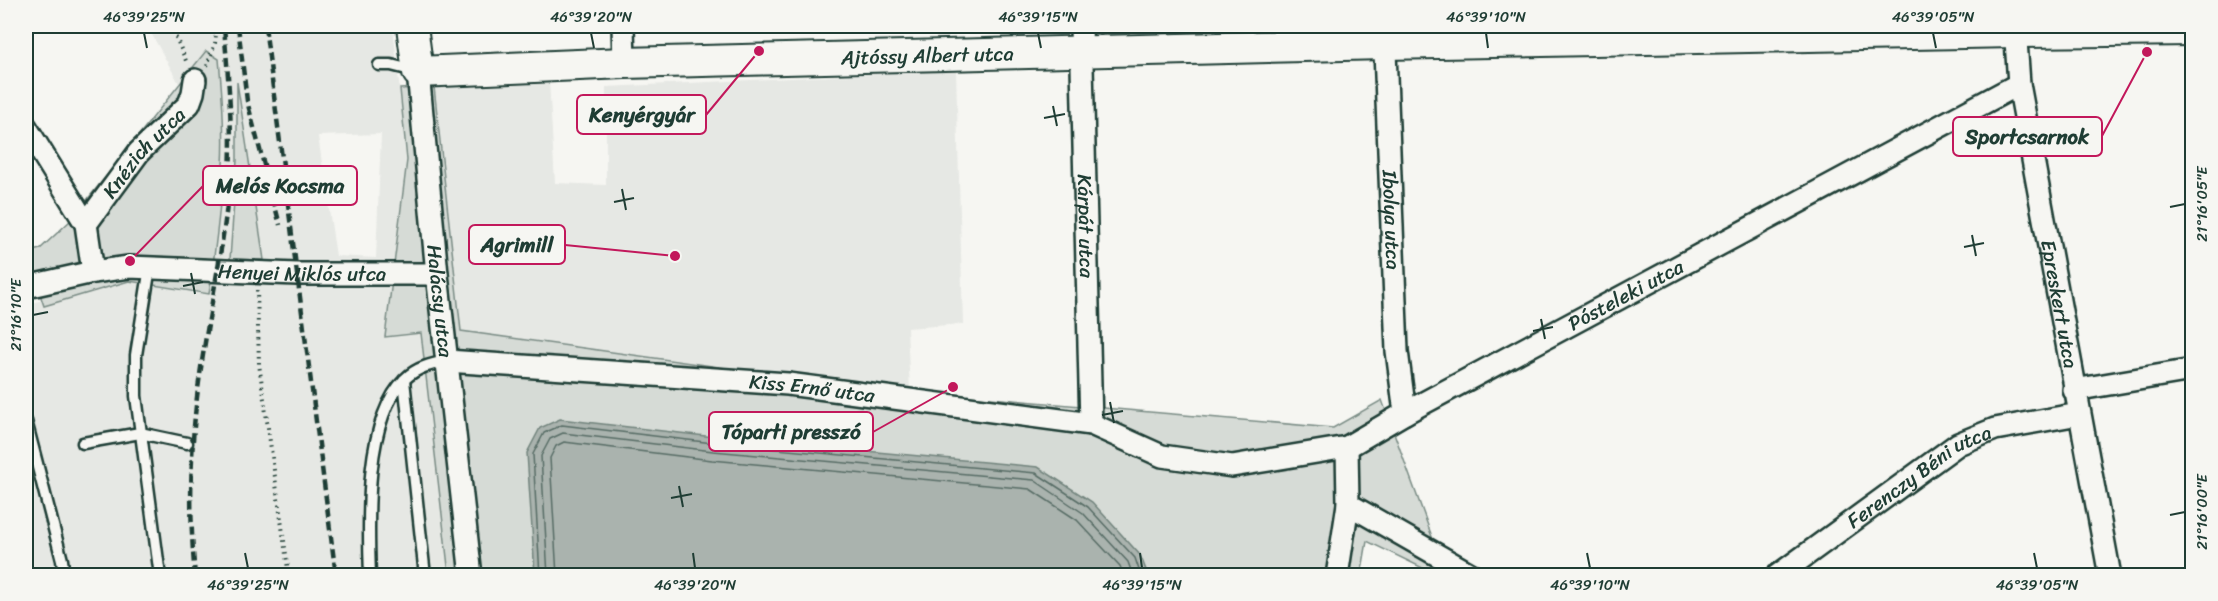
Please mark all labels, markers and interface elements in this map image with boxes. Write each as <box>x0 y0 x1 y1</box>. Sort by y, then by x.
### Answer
text: 46°39'25"N <box>103 4 185 30</box>
text: 46°39'20"N <box>550 4 633 30</box>
text: 46°39'15"N <box>998 4 1078 30</box>
text: 46°39'10"N <box>1446 4 1527 30</box>
text: 46°39'05"N <box>1892 4 1975 30</box>
street label: Ajtóssy Albert utca <box>840 36 1014 75</box>
callout: Kenyérgyár <box>577 95 706 134</box>
text: Kenyérgyár <box>588 96 696 134</box>
street label: Knézich utca <box>93 98 194 206</box>
callout: Sportcsarnok <box>1953 117 2102 156</box>
text: Sportcsarnok <box>1964 118 2090 156</box>
text: 21°16'05"E <box>2189 165 2215 242</box>
callout: Melós Kocsma <box>203 166 357 205</box>
text: Melós Kocsma <box>215 167 345 205</box>
street label: Ibolya utca <box>1372 168 1411 270</box>
street label: Kárpát utca <box>1067 174 1105 279</box>
callout: Agrimill <box>469 225 565 264</box>
text: Agrimill <box>480 226 554 264</box>
street label: Epreskert utca <box>2031 237 2089 371</box>
street label: Halácsy utca <box>417 243 464 360</box>
street label: Pósteleki utca <box>1561 249 1691 340</box>
street label: Henyei Miklós utca <box>217 253 386 292</box>
text: 21°16'10"E <box>3 277 29 351</box>
street label: Kiss Ernő utca <box>748 364 878 413</box>
callout: Tóparti presszó <box>709 412 873 451</box>
text: Tóparti presszó <box>721 413 862 451</box>
street label: Ferenczy Béni utca <box>1839 415 1997 538</box>
text: 21°16'00"E <box>2189 473 2215 550</box>
text: 46°39'25"N <box>207 572 289 598</box>
text: 46°39'20"N <box>654 572 737 598</box>
text: 46°39'15"N <box>1102 572 1182 598</box>
text: 46°39'10"N <box>1550 572 1631 598</box>
text: 46°39'05"N <box>1996 572 2079 598</box>

